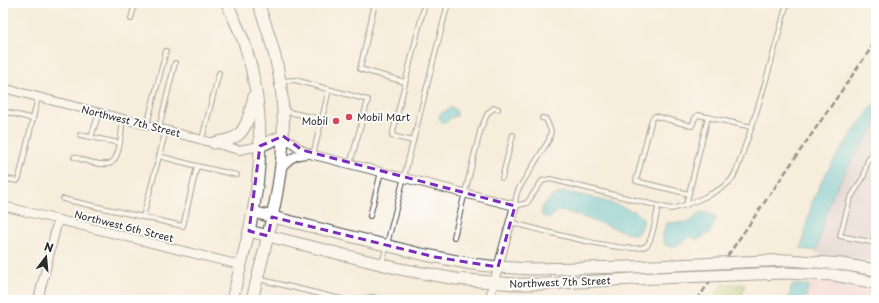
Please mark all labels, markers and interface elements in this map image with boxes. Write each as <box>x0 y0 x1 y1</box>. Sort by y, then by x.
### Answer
street label: Northwest 7th Street <box>80 101 182 140</box>
place label: Mobil Mart <box>357 109 410 124</box>
marker: Mobil Mart <box>344 112 354 122</box>
place label: Mobil <box>302 113 328 128</box>
marker: Mobil <box>331 116 341 126</box>
street label: Northwest 6th Street <box>73 206 175 245</box>
north arrow <box>26 237 66 277</box>
text: N <box>42 238 56 256</box>
street label: Northwest 7th Street <box>509 272 611 291</box>

